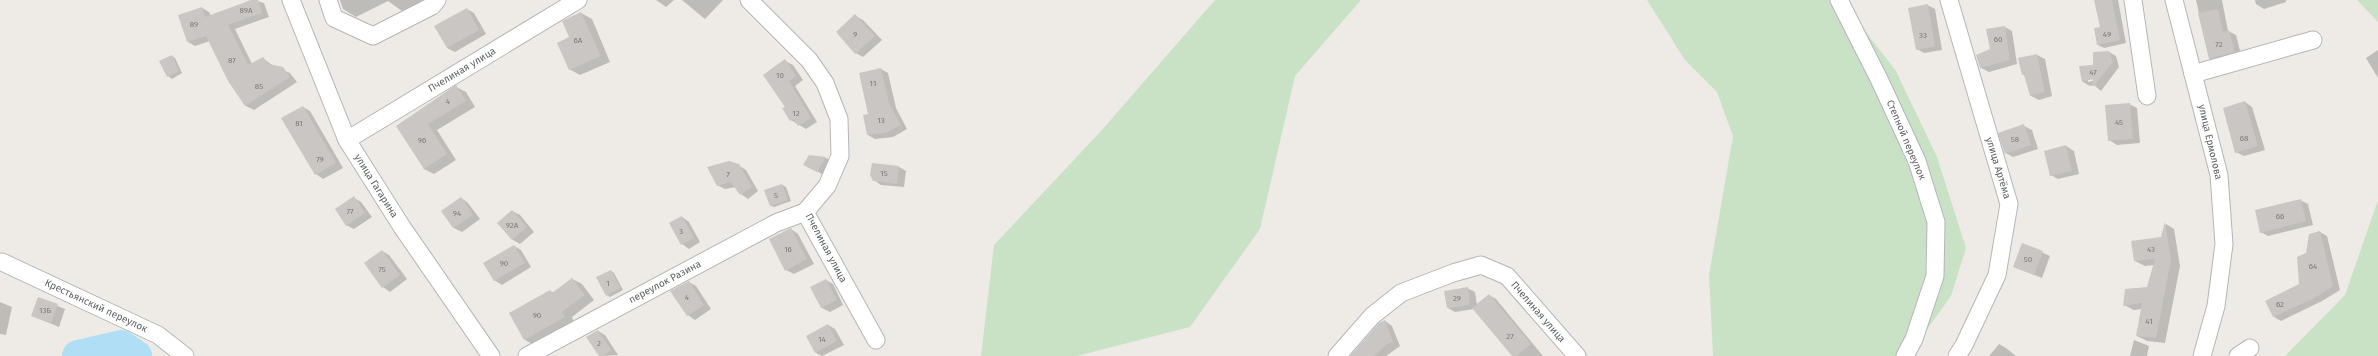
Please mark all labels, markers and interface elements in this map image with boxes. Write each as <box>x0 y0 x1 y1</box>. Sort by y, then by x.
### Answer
house number: 89А <box>240 6 253 15</box>
house number: 89 <box>190 20 198 29</box>
house number: 9 <box>853 30 857 39</box>
house number: 49 <box>2103 30 2111 39</box>
house number: 33 <box>1919 31 1927 40</box>
house number: 60 <box>1994 35 2003 44</box>
house number: 6А <box>574 36 583 45</box>
house number: 72 <box>2215 40 2223 49</box>
street label: Пчелиная улица <box>426 45 498 95</box>
house number: 87 <box>228 56 236 65</box>
house number: 47 <box>2089 68 2097 77</box>
house number: 10 <box>776 71 784 80</box>
house number: 11 <box>870 79 876 88</box>
house number: 85 <box>255 82 263 91</box>
house number: 4 <box>446 97 451 106</box>
street label: Степной переулок <box>1884 98 1929 182</box>
street label: улица Ермолова <box>2196 103 2224 181</box>
house number: 12 <box>792 109 800 118</box>
house number: 13 <box>877 116 885 125</box>
house number: 45 <box>2115 118 2123 127</box>
house number: 81 <box>295 119 303 128</box>
house number: 68 <box>2240 134 2249 143</box>
street label: улица Артёма <box>1983 135 2014 200</box>
house number: 58 <box>2011 135 2020 144</box>
house number: 96 <box>418 136 426 145</box>
street label: улица Гагарина <box>352 152 400 220</box>
house number: 79 <box>316 155 324 164</box>
house number: 15 <box>880 169 888 178</box>
house number: 7 <box>726 170 730 179</box>
house number: 5 <box>774 191 778 200</box>
house number: 77 <box>346 207 354 216</box>
house number: 94 <box>453 209 462 218</box>
street label: Пчелиная улица <box>803 211 849 285</box>
house number: 66 <box>2276 212 2284 221</box>
house number: 92А <box>506 221 519 230</box>
house number: 3 <box>679 227 683 236</box>
house number: 16 <box>784 245 792 254</box>
house number: 43 <box>2147 245 2155 254</box>
house number: 50 <box>2024 255 2033 264</box>
street label: переулок Разина <box>627 258 703 306</box>
house number: 90 <box>500 259 509 268</box>
house number: 64 <box>2309 262 2318 271</box>
house number: 75 <box>378 265 386 274</box>
street label: Крестьянский переулок <box>43 277 150 335</box>
house number: 1 <box>606 279 610 288</box>
street label: Пчелиная улица <box>1508 279 1568 345</box>
house number: 4 <box>685 293 690 302</box>
house number: 29 <box>1453 294 1461 303</box>
house number: 62 <box>2276 300 2284 309</box>
house number: 13Б <box>39 306 51 315</box>
house number: 90 <box>533 311 542 320</box>
house number: 41 <box>2145 317 2153 326</box>
house number: 27 <box>1506 332 1514 341</box>
house number: 14 <box>818 335 827 344</box>
house number: 2 <box>597 339 601 348</box>

